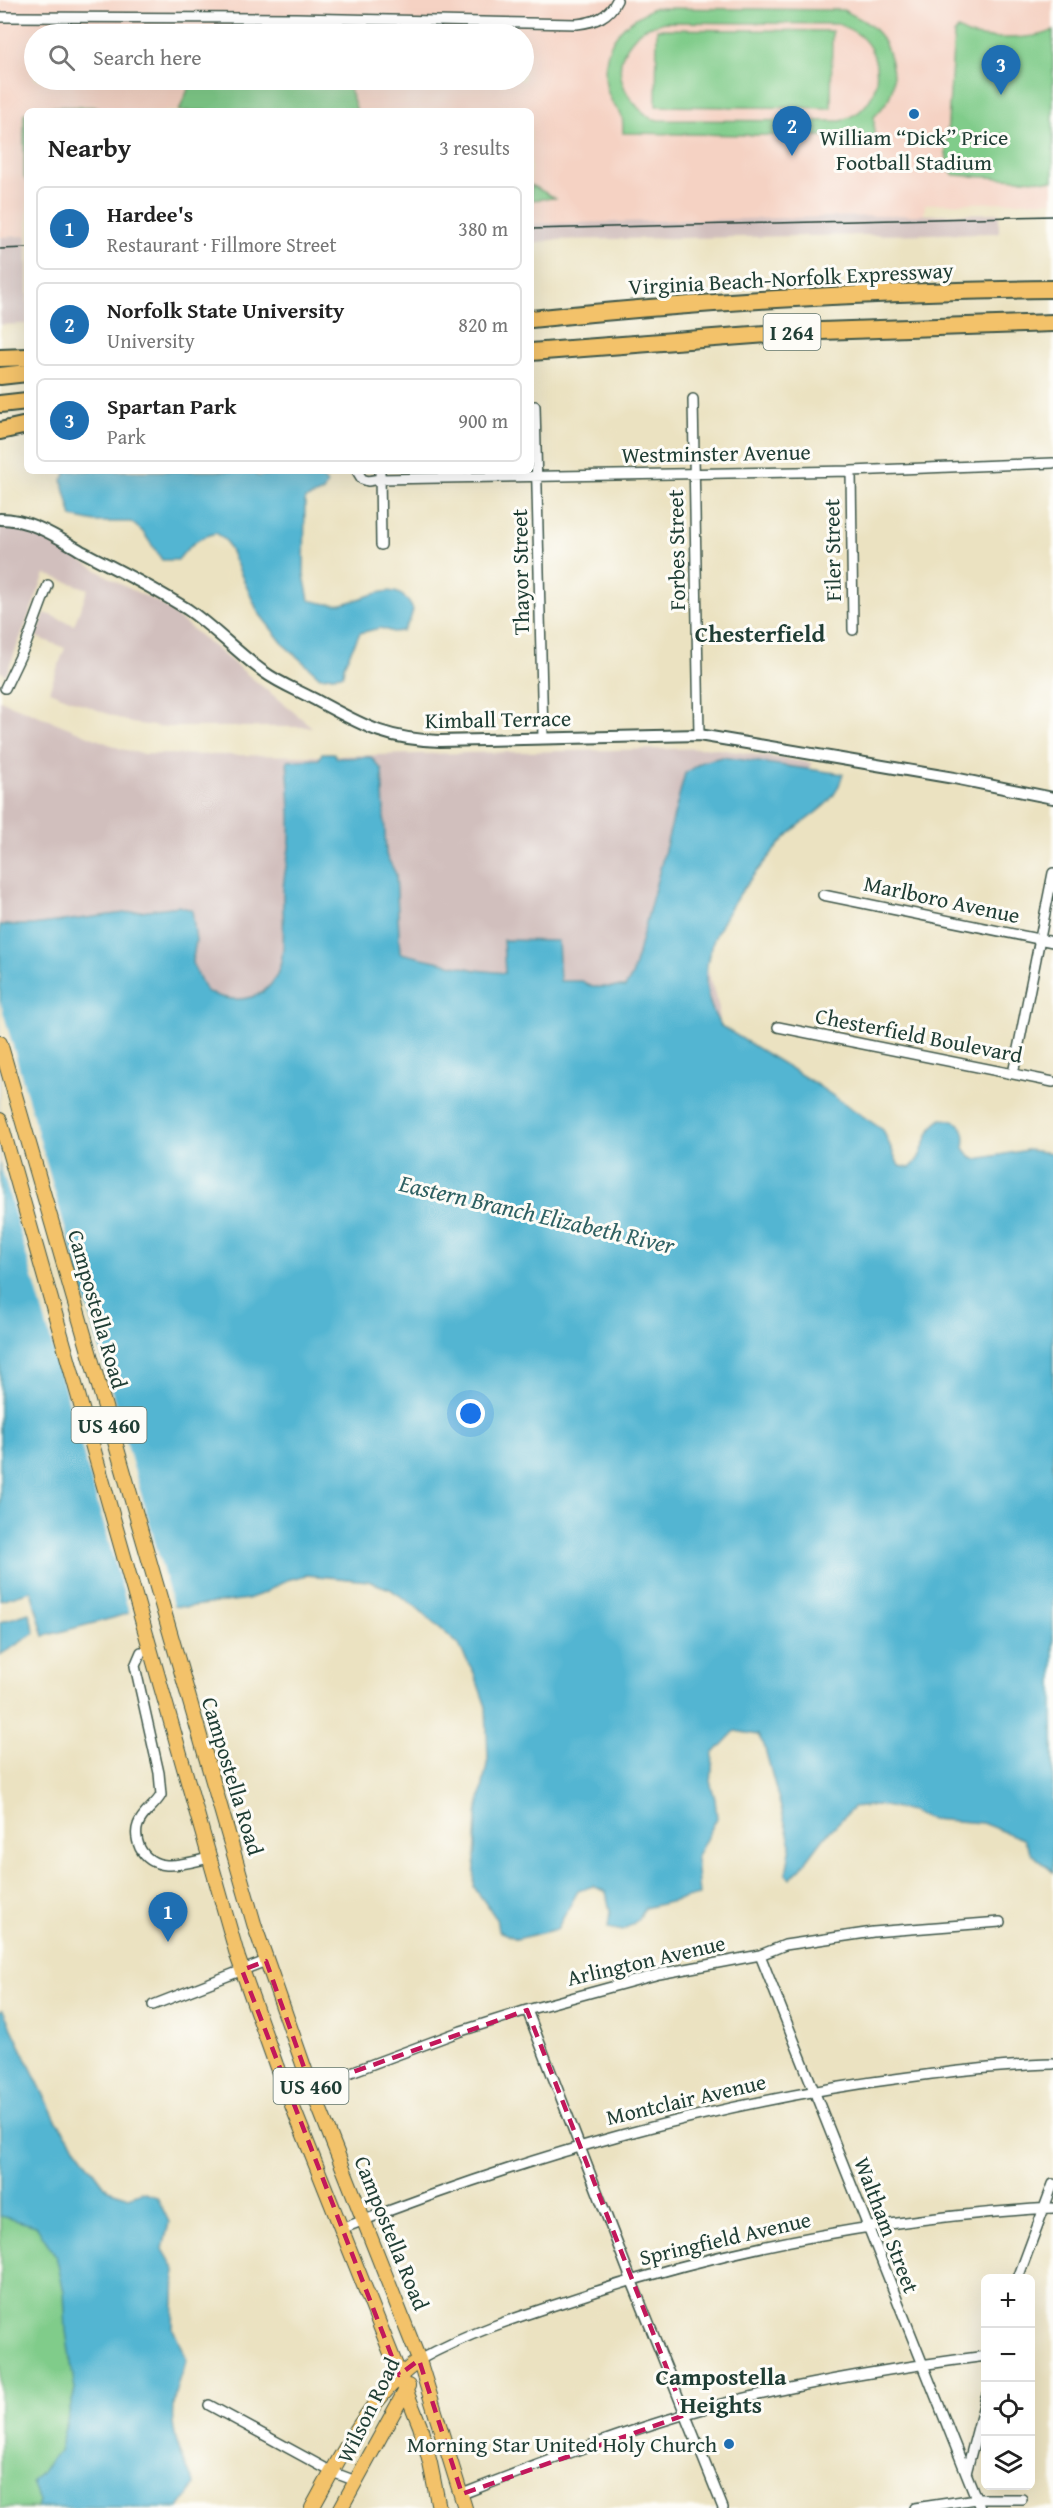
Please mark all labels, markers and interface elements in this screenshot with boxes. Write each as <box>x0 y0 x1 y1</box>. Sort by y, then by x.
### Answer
search box <box>24 24 534 90</box>
icon: search <box>45 41 78 74</box>
text: Search here <box>93 41 202 73</box>
pin: 3 <box>982 46 1020 95</box>
pin: 2 <box>772 106 812 156</box>
marker: William “Dick” Price Football Stadium <box>907 107 921 121</box>
place label: William “Dick” Price Football Stadium <box>820 121 1008 178</box>
text: Nearby <box>48 128 131 167</box>
text: 3 results <box>439 133 510 162</box>
text: Hardee's <box>107 198 193 230</box>
text: 1 <box>64 214 75 243</box>
text: 380 m <box>458 214 508 243</box>
text: Restaurant · Fillmore Street <box>107 230 337 259</box>
street label: Virginia Beach-Norfolk Expressway <box>628 254 954 302</box>
text: Norfolk State University <box>107 294 344 326</box>
text: 2 <box>64 310 75 339</box>
text: 820 m <box>458 310 508 339</box>
road number: I 264 <box>764 314 820 350</box>
text: University <box>107 326 195 355</box>
text: Spartan Park <box>107 390 237 422</box>
text: 3 <box>64 406 75 435</box>
text: 900 m <box>458 406 508 435</box>
text: Park <box>107 422 146 451</box>
street label: Westminster Avenue <box>621 435 811 471</box>
street label: Forbes Street <box>659 489 693 611</box>
street label: Filer Street <box>815 498 849 602</box>
street label: Thayor Street <box>503 508 537 635</box>
district label: Chesterfield <box>695 616 826 651</box>
street label: Kimball Terrace <box>425 702 571 736</box>
street label: Marlboro Avenue <box>861 867 1023 931</box>
street label: Chesterfield Boulevard <box>813 999 1026 1071</box>
water label: Eastern Branch Elizabeth River <box>395 1165 679 1263</box>
street label: Campostella Road <box>60 1226 136 1392</box>
your location <box>456 1399 485 1428</box>
road number: US 460 <box>72 1407 146 1443</box>
street label: Campostella Road <box>194 1693 272 1859</box>
pin: 1 <box>148 1892 188 1942</box>
street label: Arlington Avenue <box>564 1926 728 1994</box>
street label: Montclair Avenue <box>603 2065 769 2133</box>
road number: US 460 <box>274 2068 348 2104</box>
street label: Campostella Road <box>346 2151 438 2315</box>
street label: Waltham Street <box>846 2152 928 2298</box>
street label: Springfield Avenue <box>636 2203 814 2273</box>
map controls <box>981 2274 1035 2490</box>
button: + <box>981 2274 1035 2328</box>
button: − <box>981 2328 1035 2382</box>
street label: Wilson Road <box>329 2351 408 2468</box>
district label: Campostella Heights <box>655 2359 787 2422</box>
button: locate <box>981 2382 1035 2436</box>
place label: Morning Star United Holy Church <box>407 2428 718 2460</box>
button: layers <box>981 2436 1035 2490</box>
marker: Morning Star United Holy Church <box>722 2437 736 2451</box>

